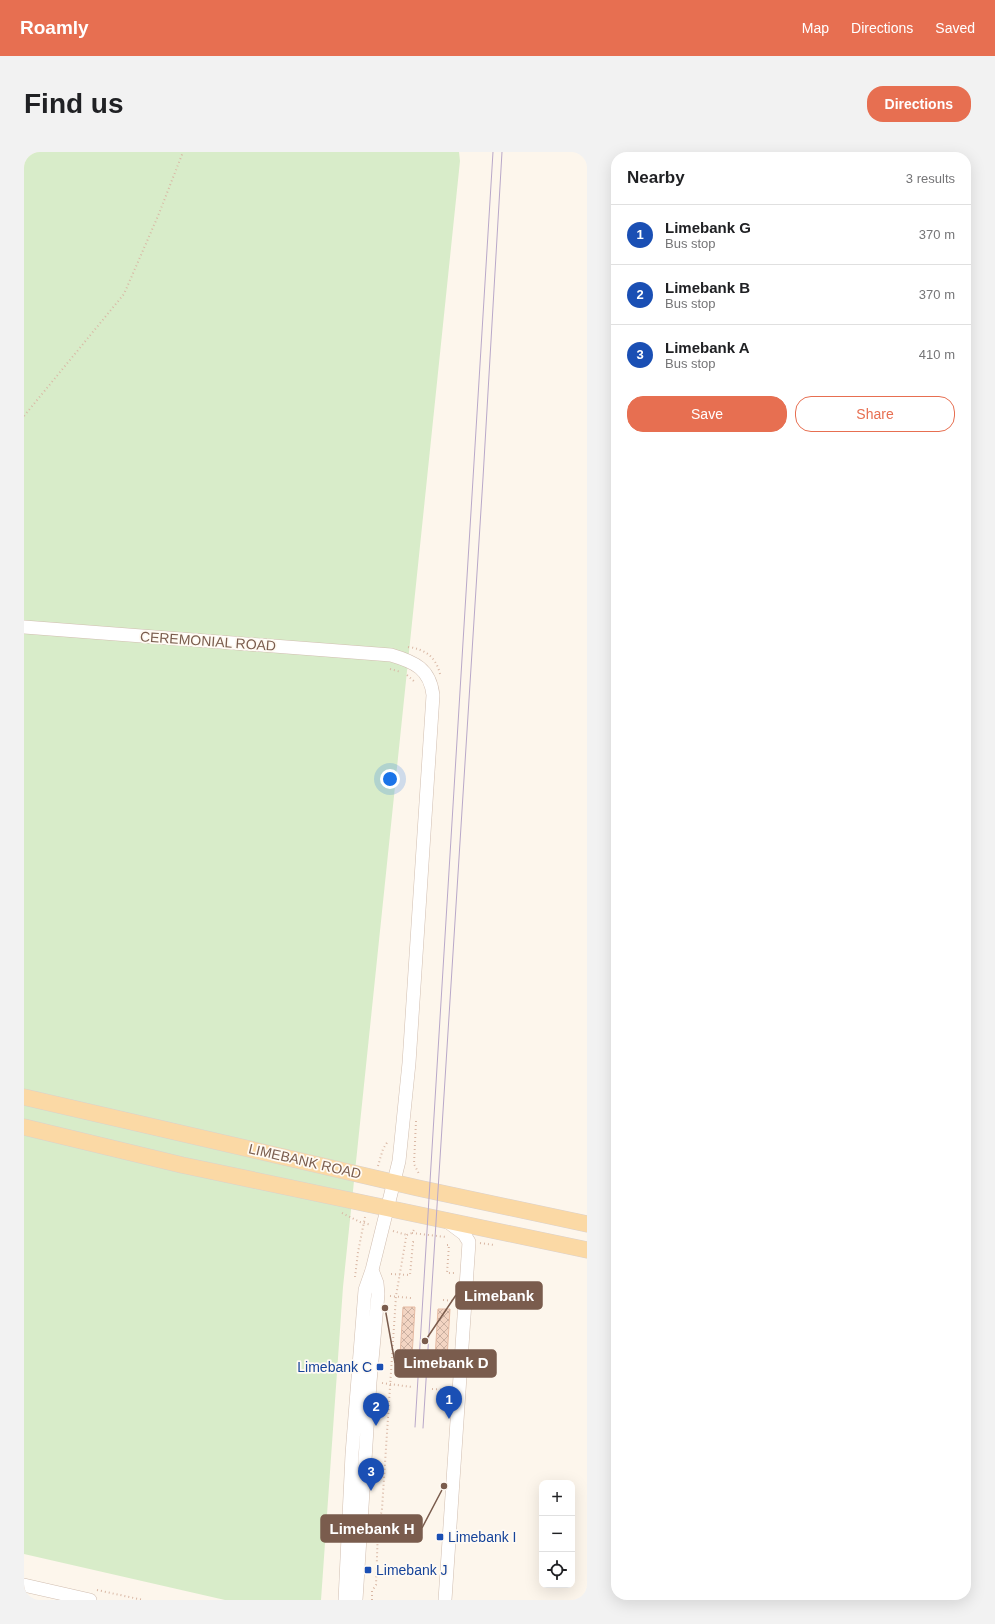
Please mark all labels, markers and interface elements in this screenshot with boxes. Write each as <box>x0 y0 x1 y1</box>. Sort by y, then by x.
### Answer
text: Roamly <box>20 17 89 38</box>
text: Map <box>802 20 829 36</box>
text: Directions <box>851 20 913 36</box>
text: Saved <box>935 20 975 36</box>
button: Directions <box>867 86 971 122</box>
text: Find us <box>24 88 124 119</box>
text: Nearby <box>627 168 685 187</box>
text: 3 results <box>906 171 955 186</box>
text: Limebank G <box>665 219 751 236</box>
text: 1 <box>636 227 644 242</box>
text: 370 m <box>919 227 955 242</box>
text: Bus stop <box>665 236 716 251</box>
text: Limebank B <box>665 279 750 296</box>
text: 2 <box>636 287 644 302</box>
text: 370 m <box>919 287 955 302</box>
text: Bus stop <box>665 296 716 311</box>
text: Limebank A <box>665 339 749 356</box>
text: 3 <box>636 347 644 362</box>
text: 410 m <box>919 347 955 362</box>
text: Bus stop <box>665 356 716 371</box>
button: Save <box>627 396 787 432</box>
button: Share <box>795 396 955 432</box>
street label: CEREMONIAL ROAD <box>139 628 277 654</box>
your location <box>380 769 400 789</box>
street label: LIMEBANK ROAD <box>247 1140 363 1182</box>
callout: Limebank <box>456 1282 542 1309</box>
text: Limebank <box>464 1287 535 1304</box>
callout: Limebank D <box>395 1350 496 1377</box>
text: Limebank D <box>403 1354 489 1371</box>
place label: Limebank C <box>297 1359 372 1375</box>
marker: Limebank C <box>375 1362 385 1372</box>
pin: 1 <box>436 1386 462 1419</box>
pin: 2 <box>363 1393 389 1426</box>
pin: 3 <box>358 1458 384 1491</box>
map controls <box>539 1480 575 1588</box>
button: + <box>539 1480 575 1516</box>
callout: Limebank H <box>321 1515 422 1542</box>
button: − <box>539 1516 575 1552</box>
text: Limebank H <box>329 1520 415 1537</box>
place label: Limebank I <box>448 1529 516 1545</box>
marker: Limebank I <box>435 1532 445 1542</box>
button: locate <box>539 1552 575 1588</box>
place label: Limebank J <box>376 1562 448 1578</box>
marker: Limebank J <box>363 1565 373 1575</box>

